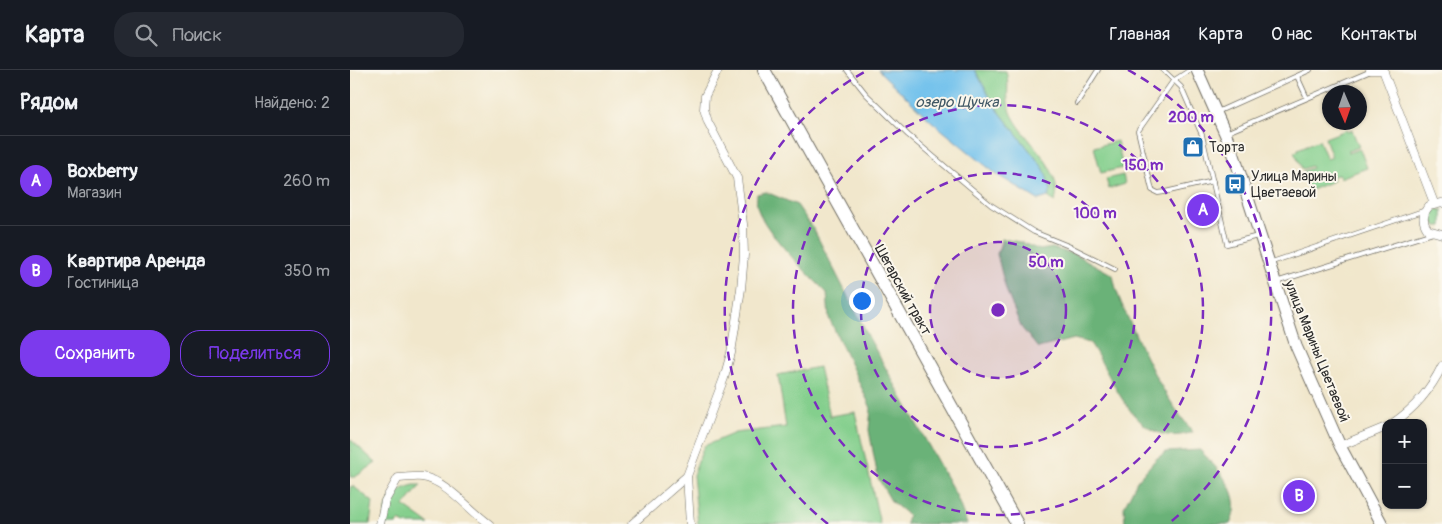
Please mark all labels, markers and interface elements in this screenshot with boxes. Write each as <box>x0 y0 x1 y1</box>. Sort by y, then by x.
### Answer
search box <box>114 12 464 57</box>
text: Карта <box>25 20 84 49</box>
icon: search <box>132 21 160 49</box>
text: Поиск <box>172 23 222 47</box>
text: Главная <box>1109 23 1170 46</box>
text: Карта <box>1198 23 1243 46</box>
text: О нас <box>1271 23 1313 46</box>
text: Контакты <box>1341 23 1417 46</box>
north arrow <box>1322 85 1367 130</box>
text: Рядом <box>20 89 78 116</box>
text: Найдено: 2 <box>254 93 330 113</box>
water label: озеро Щучка <box>915 93 1000 112</box>
text: 200 m <box>1168 108 1214 127</box>
shop icon: Торта <box>1181 135 1205 159</box>
place label: Торта <box>1209 139 1244 156</box>
text: 150 m <box>1123 156 1163 175</box>
text: Boxberry <box>67 159 138 183</box>
place label: Улица Марины Цветаевой <box>1251 168 1337 201</box>
text: A <box>31 171 41 191</box>
text: 260 m <box>283 171 330 191</box>
bus stop icon: Улица Марины Цветаевой <box>1223 172 1247 196</box>
text: Магазин <box>67 183 122 203</box>
pin: A <box>1187 191 1219 229</box>
text: 100 m <box>1074 204 1116 223</box>
street label: Шегарский тракт <box>871 242 935 338</box>
text: Квартира Аренда <box>67 249 205 273</box>
text: 50 m <box>1029 253 1063 272</box>
text: B <box>31 261 41 281</box>
text: 350 m <box>284 261 330 281</box>
text: Гостиница <box>67 273 139 293</box>
street label: улица Марины Цветаевой <box>1280 277 1353 424</box>
your location <box>849 288 875 314</box>
centre of rings <box>989 301 1007 319</box>
button: Сохранить <box>20 330 170 377</box>
button: Поделиться <box>180 330 330 377</box>
map controls <box>1382 419 1427 509</box>
button: + <box>1382 419 1427 464</box>
button: − <box>1382 464 1427 509</box>
pin: B <box>1283 477 1315 515</box>

